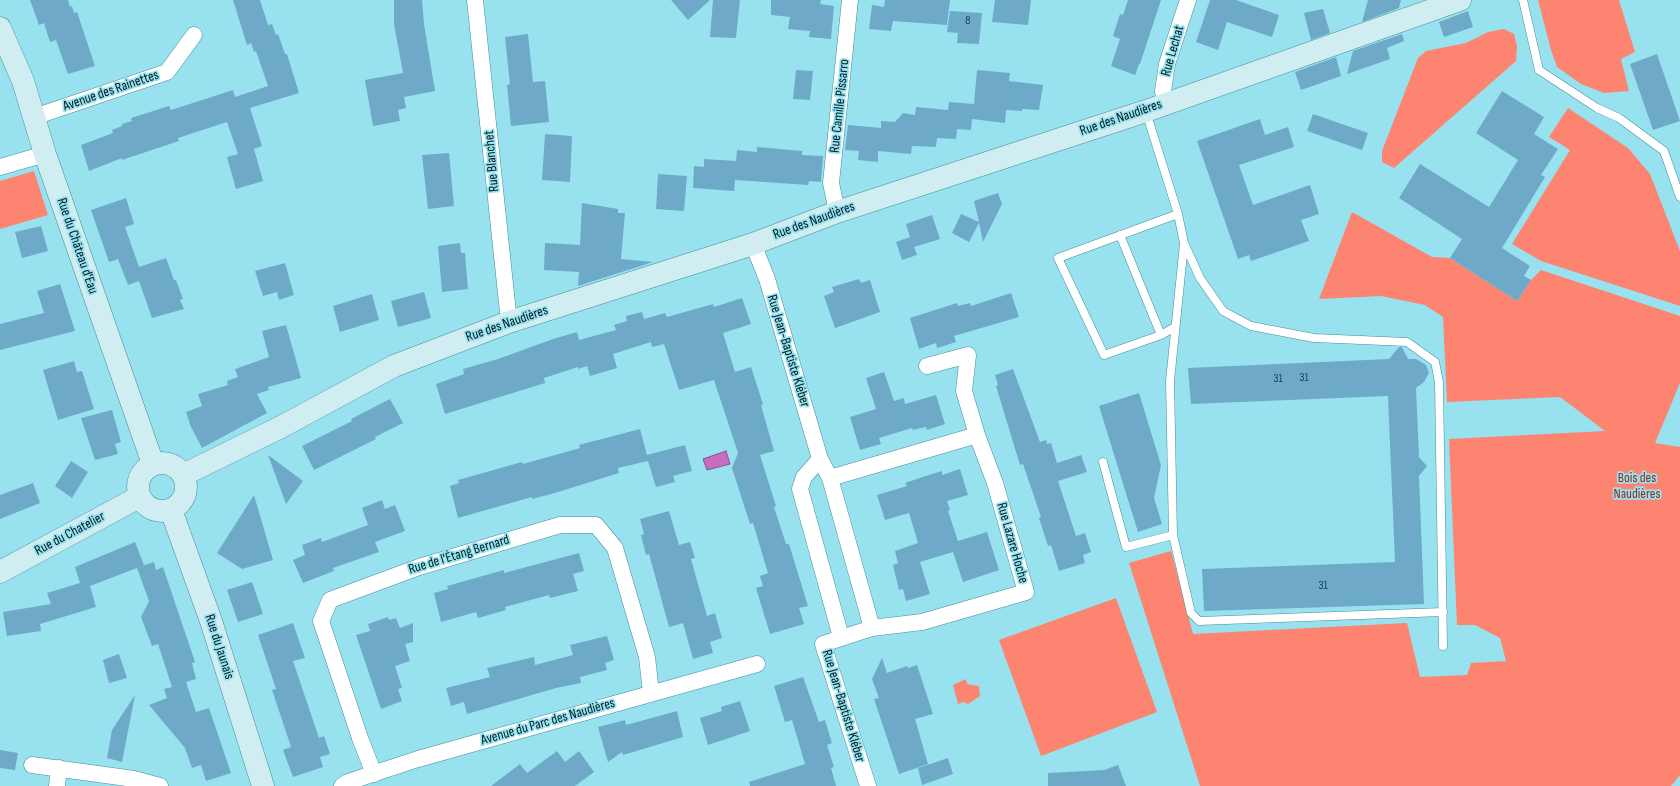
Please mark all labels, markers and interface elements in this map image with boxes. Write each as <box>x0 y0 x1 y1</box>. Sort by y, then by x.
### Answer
house number: 8 <box>965 14 971 28</box>
street label: Rue Lechat <box>1158 24 1188 78</box>
street label: Rue Camille Pissarro <box>827 58 853 154</box>
street label: Avenue des Rainettes <box>61 67 161 115</box>
street label: Rue des Naudières <box>1078 96 1164 140</box>
street label: Rue Blanchet <box>481 129 503 193</box>
street label: Rue du Château d'Eau <box>53 196 101 296</box>
street label: Rue des Naudières <box>771 198 857 244</box>
street label: Rue Jean-Baptiste Kléber <box>763 293 813 409</box>
street label: Rue des Naudières <box>464 302 550 346</box>
house number: 31 <box>1299 371 1309 385</box>
house number: 31 <box>1273 372 1283 386</box>
park label: Bois des Naudières <box>1614 470 1660 502</box>
street label: Rue Lazare Hoche <box>992 501 1032 585</box>
street label: Rue du Chatelier <box>32 508 108 560</box>
street label: Rue de l'Étang Bernard <box>406 532 512 578</box>
house number: 31 <box>1318 579 1328 593</box>
street label: Rue du Jaunais <box>201 612 237 682</box>
street label: Rue Jean-Baptiste Kléber <box>818 648 868 764</box>
street label: Avenue du Parc des Naudières <box>479 695 617 749</box>

